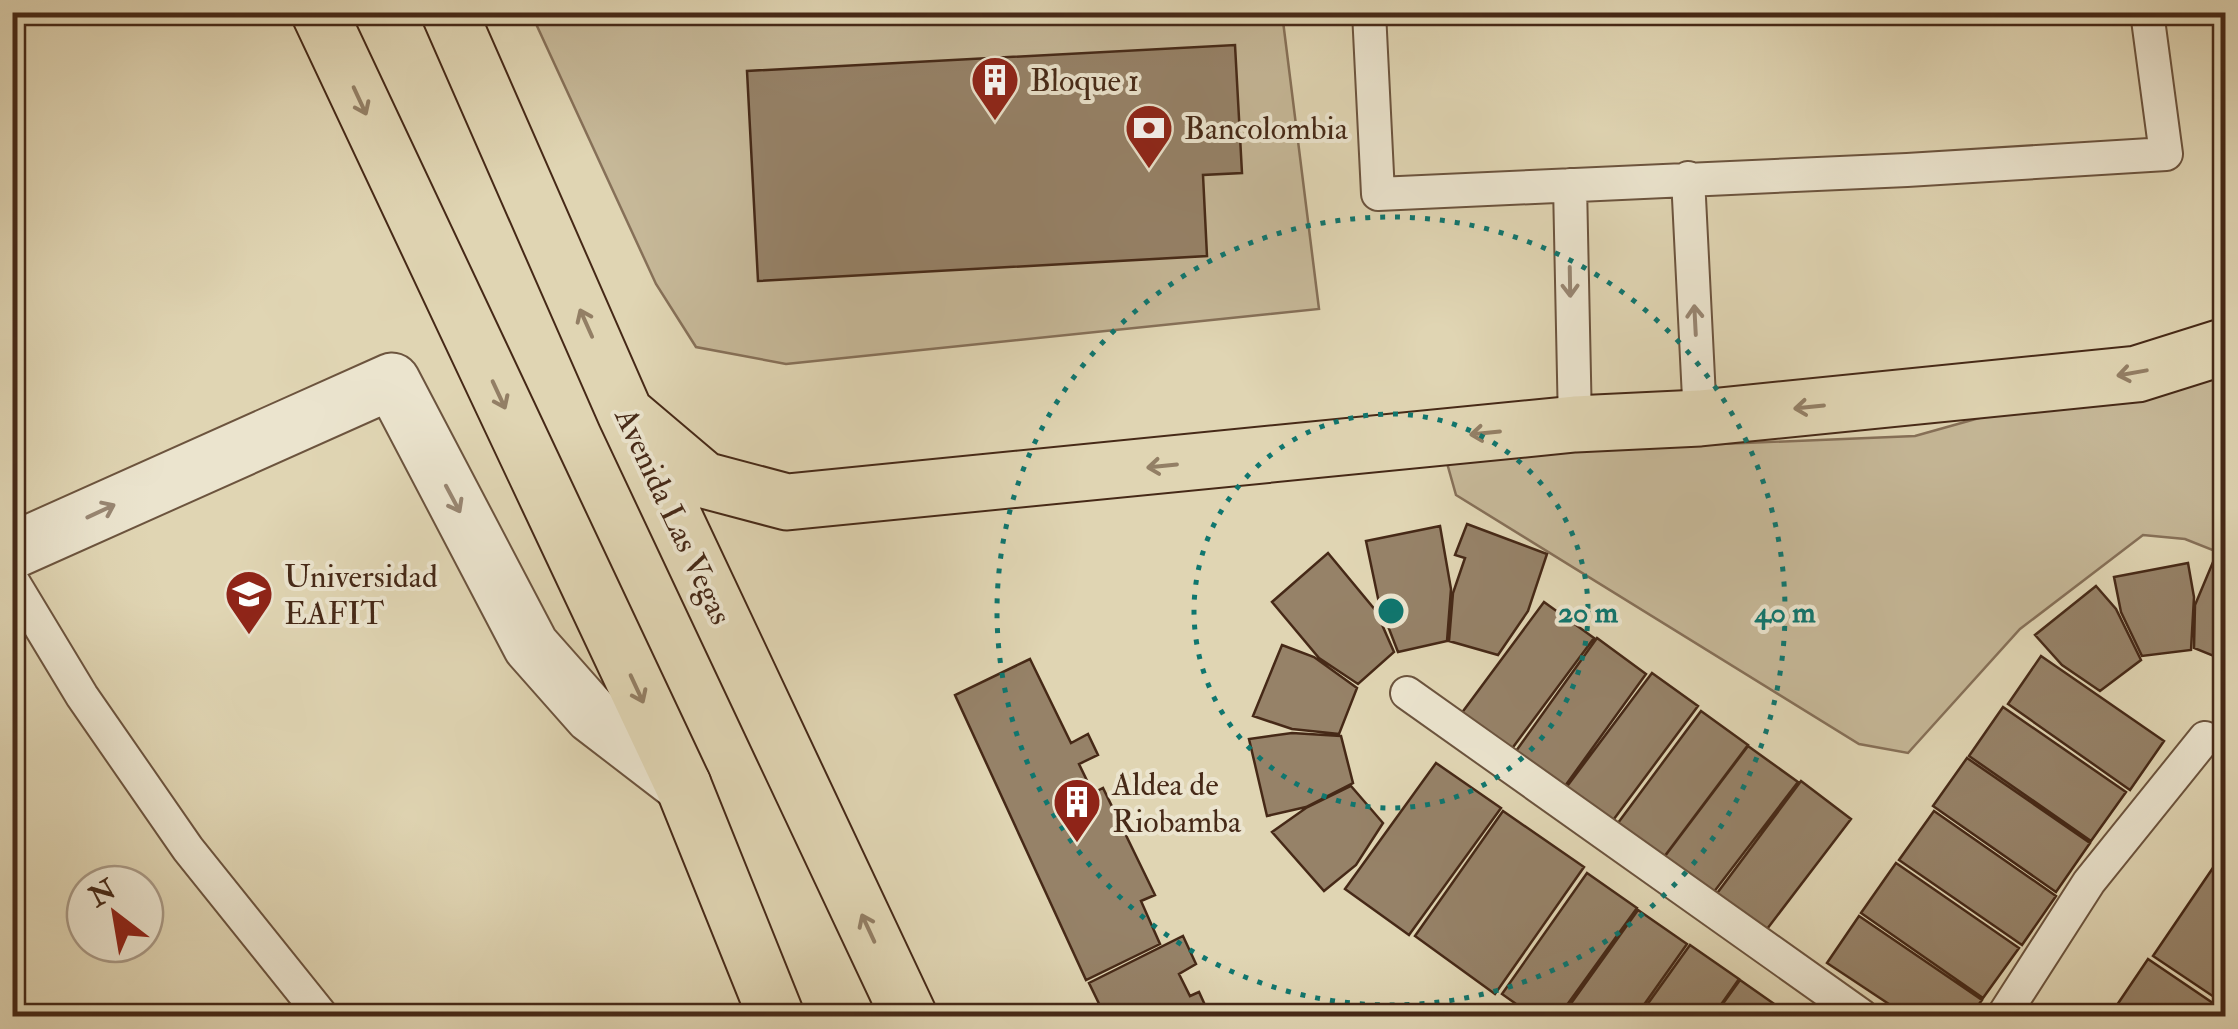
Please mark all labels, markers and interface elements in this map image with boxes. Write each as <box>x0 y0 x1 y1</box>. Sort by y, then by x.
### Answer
building icon: Bloque 1 <box>969 54 1021 122</box>
place label: Bloque 1 <box>1030 61 1139 101</box>
one-way arrow <box>352 85 371 115</box>
bank icon: Bancolombia <box>1123 102 1175 170</box>
place label: Bancolombia <box>1184 109 1349 149</box>
one-way arrow <box>1560 266 1579 298</box>
one-way arrow <box>1685 305 1704 337</box>
one-way arrow <box>576 308 594 339</box>
one-way arrow <box>2116 364 2149 383</box>
one-way arrow <box>490 379 509 409</box>
one-way arrow <box>1793 398 1825 417</box>
street label: Avenida Las Vegas <box>605 401 741 631</box>
one-way arrow <box>1469 424 1502 443</box>
one-way arrow <box>1146 457 1178 476</box>
one-way arrow <box>444 483 463 513</box>
one-way arrow <box>85 501 116 519</box>
place label: Universidad EAFIT <box>284 557 438 634</box>
school or university icon: Universidad EAFIT <box>223 568 275 636</box>
centre of rings <box>1373 593 1409 629</box>
text: 20 m <box>1558 594 1619 631</box>
text: 40 m <box>1753 594 1816 631</box>
one-way arrow <box>629 673 648 703</box>
place label: Aldea de Riobamba <box>1111 765 1242 842</box>
building icon: Aldea de Riobamba <box>1051 776 1103 844</box>
north arrow <box>65 864 165 964</box>
text: N <box>82 872 123 916</box>
one-way arrow <box>857 914 876 944</box>

